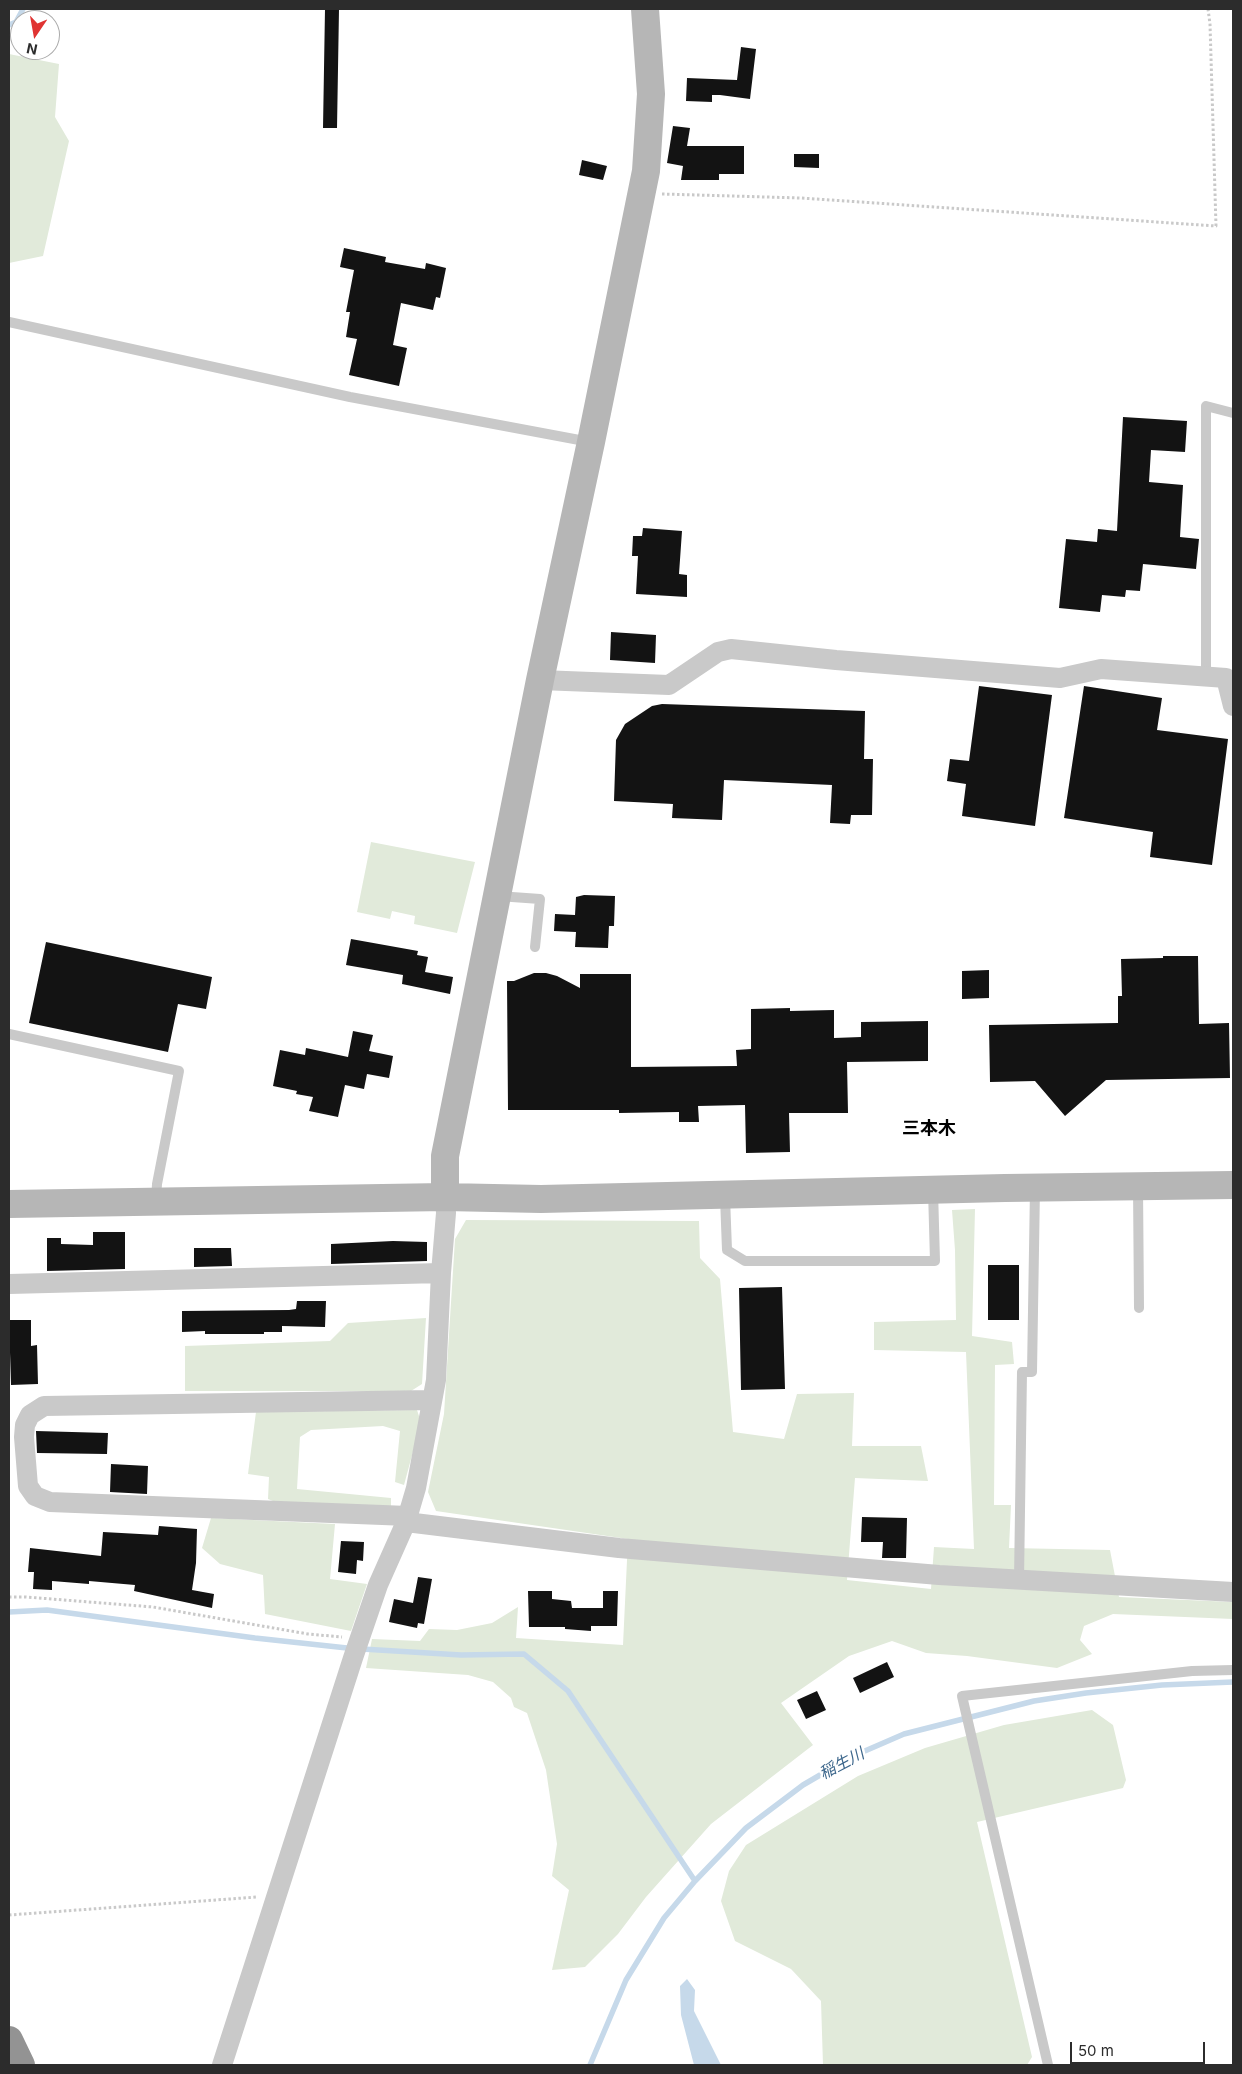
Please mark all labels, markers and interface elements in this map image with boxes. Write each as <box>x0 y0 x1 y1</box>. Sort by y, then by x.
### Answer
north arrow <box>10 10 60 60</box>
text: N <box>25 40 39 59</box>
district label: 三本木 <box>902 1118 956 1140</box>
water label: 稲生川 <box>816 1744 868 1784</box>
scale bar <box>1072 2032 1207 2064</box>
text: 50 m <box>1078 2041 1114 2060</box>

